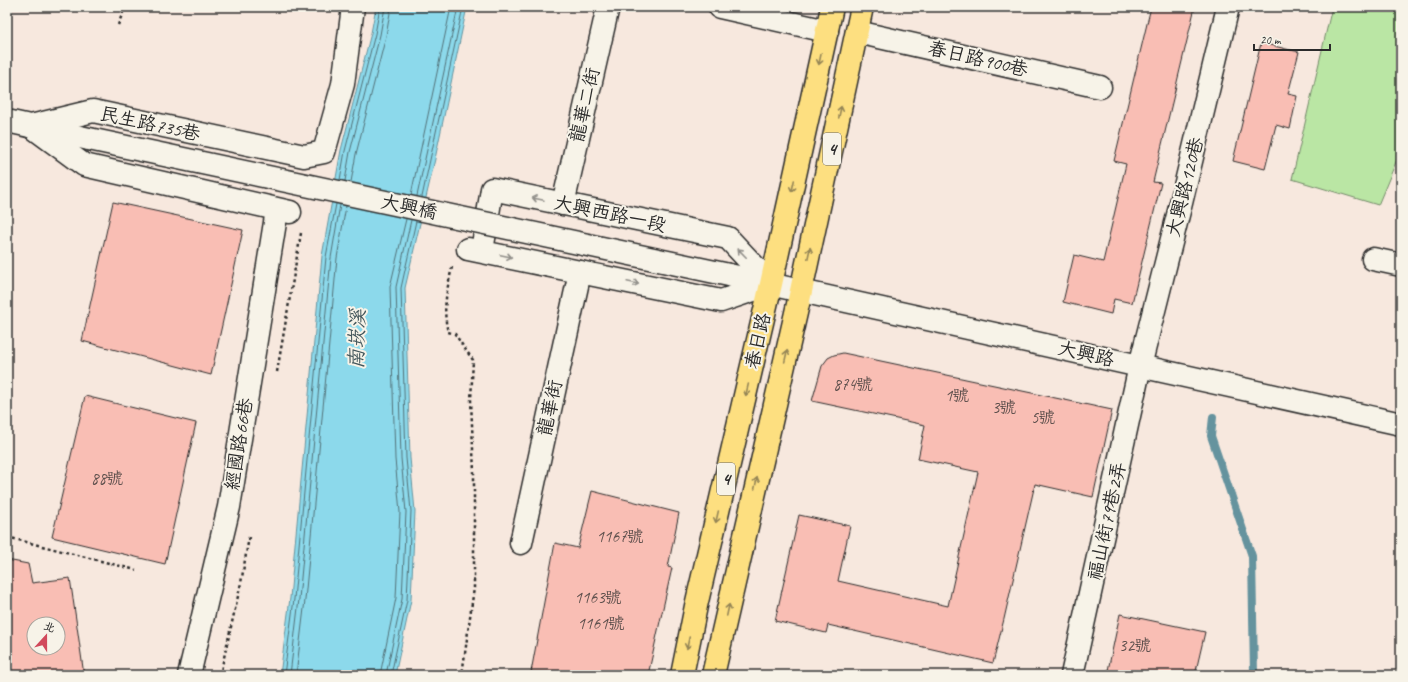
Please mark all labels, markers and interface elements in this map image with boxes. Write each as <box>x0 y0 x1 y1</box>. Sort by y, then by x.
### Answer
scale bar <box>1254 26 1330 52</box>
text: 20 m <box>1260 32 1282 48</box>
street label: 春日路900巷 <box>926 36 1030 82</box>
one-way arrow <box>816 52 824 65</box>
street label: 龍華二街 <box>565 65 605 145</box>
street label: 民生路735巷 <box>98 102 202 146</box>
one-way arrow <box>836 106 844 119</box>
road number: 4 <box>823 133 841 165</box>
street label: 大興路120巷 <box>1161 135 1209 239</box>
one-way arrow <box>788 179 796 192</box>
street label: 大興橋 <box>379 189 439 225</box>
street label: 大興西路一段 <box>552 190 668 238</box>
one-way arrow <box>532 194 545 202</box>
one-way arrow <box>806 246 814 259</box>
one-way arrow <box>737 248 746 258</box>
one-way arrow <box>499 253 512 261</box>
one-way arrow <box>626 279 639 287</box>
water label: 南崁溪 <box>343 308 371 369</box>
street label: 春日路 <box>740 311 776 371</box>
street label: 大興路 <box>1056 336 1116 372</box>
one-way arrow <box>782 350 790 363</box>
house number: 874號 <box>833 374 873 395</box>
street label: 龍華街 <box>532 378 568 438</box>
one-way arrow <box>742 383 750 396</box>
house number: 1號 <box>945 385 969 406</box>
street label: 經國路66巷 <box>220 396 258 492</box>
house number: 3號 <box>992 397 1016 418</box>
house number: 5號 <box>1031 407 1055 428</box>
street label: 福山街79巷2弄 <box>1083 459 1131 583</box>
road number: 4 <box>717 463 735 495</box>
house number: 88號 <box>91 468 123 489</box>
one-way arrow <box>753 477 761 490</box>
one-way arrow <box>713 510 720 523</box>
house number: 1167號 <box>596 526 644 547</box>
house number: 1163號 <box>574 587 622 608</box>
one-way arrow <box>724 603 732 616</box>
house number: 1161號 <box>577 613 625 634</box>
north arrow <box>26 616 66 656</box>
text: 北 <box>42 618 57 635</box>
house number: 32號 <box>1119 635 1151 656</box>
one-way arrow <box>684 637 692 650</box>

